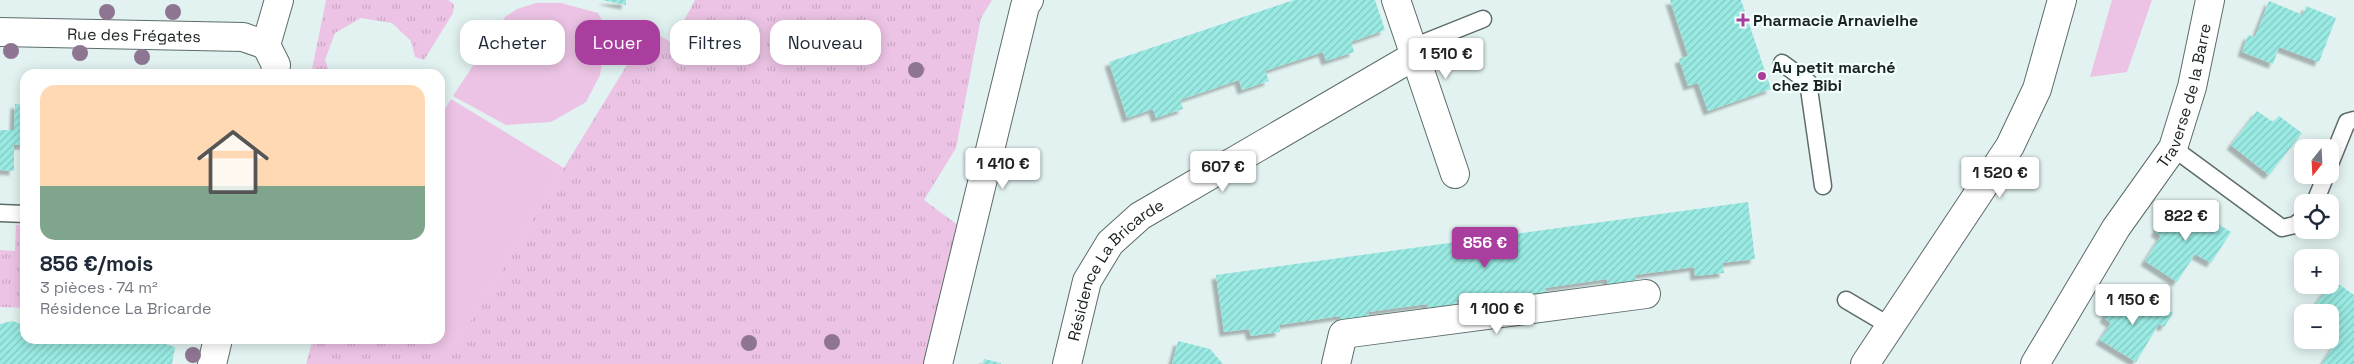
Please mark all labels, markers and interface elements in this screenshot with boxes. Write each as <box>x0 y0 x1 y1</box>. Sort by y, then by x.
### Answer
place label: Pharmacie Arnavielhe <box>1753 10 1918 31</box>
marker: Pharmacie Arnavielhe <box>1737 14 1749 26</box>
chip: Acheter <box>460 20 565 65</box>
chip: Louer <box>575 20 660 65</box>
chip: Filtres <box>670 20 760 65</box>
chip: Nouveau <box>770 20 881 65</box>
street label: Traverse de la Barre <box>2152 21 2215 172</box>
street label: Rue des Frégates <box>67 23 201 47</box>
pin: 1 510 € <box>1400 38 1492 80</box>
text: 1 510 € <box>1419 43 1473 64</box>
place label: Au petit marché chez Bibi <box>1772 57 1896 96</box>
marker: Au petit marché chez Bibi <box>1756 70 1768 82</box>
icon: home <box>188 117 278 207</box>
north arrow <box>2294 139 2339 184</box>
map controls <box>2294 139 2339 349</box>
pin: 1 410 € <box>957 148 1049 190</box>
pin: 607 € <box>1188 150 1258 193</box>
text: 1 410 € <box>976 153 1030 174</box>
text: 607 € <box>1201 156 1245 177</box>
pin: 1 520 € <box>1954 156 2046 199</box>
text: 1 520 € <box>1972 162 2028 183</box>
street label: Résidence La Bricarde <box>1062 194 1167 343</box>
button: locate <box>2294 194 2339 239</box>
pin: 822 € <box>2151 200 2221 242</box>
text: 822 € <box>2164 205 2208 226</box>
pin: 856 € <box>1450 226 1520 269</box>
text: 856 € <box>1463 232 1507 253</box>
button: + <box>2294 249 2339 294</box>
text: 856 €/mois <box>40 250 153 277</box>
text: 3 pièces · 74 m² <box>40 277 158 298</box>
pin: 1 150 € <box>2087 284 2179 326</box>
text: 1 150 € <box>2106 289 2160 310</box>
pin: 1 100 € <box>1451 292 1543 335</box>
text: Résidence La Bricarde <box>40 298 212 319</box>
text: 1 100 € <box>1470 298 1524 319</box>
button: − <box>2294 304 2339 349</box>

